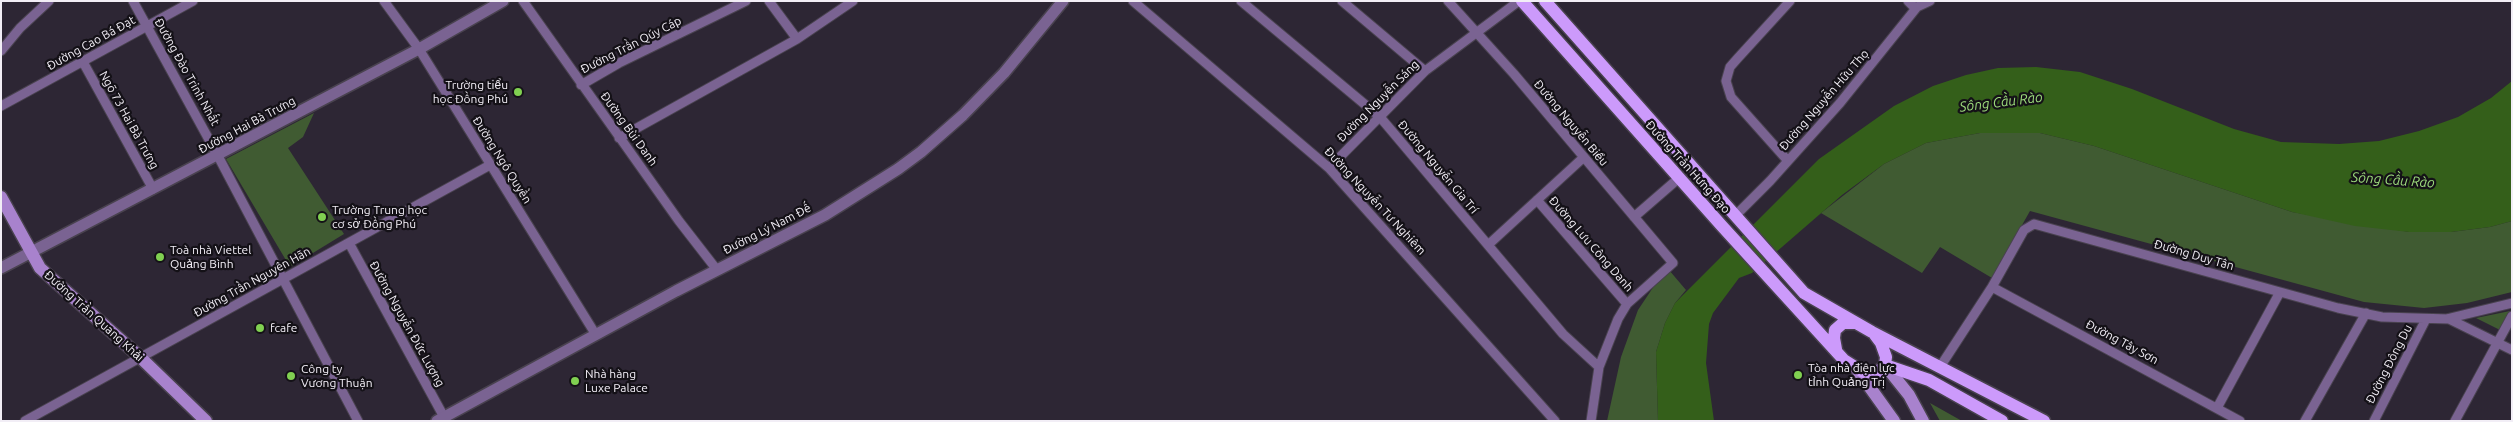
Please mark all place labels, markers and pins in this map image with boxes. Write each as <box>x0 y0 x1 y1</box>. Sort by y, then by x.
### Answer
place label: Trường tiểu học Đồng Phú <box>433 78 508 106</box>
marker: Trường tiểu học Đồng Phú <box>512 86 524 98</box>
place label: Trường Trung học cơ sở Đồng Phú <box>332 203 427 231</box>
marker: Trường Trung học cơ sở Đồng Phú <box>316 211 328 223</box>
place label: Toà nhà Viettel Quảng Bình <box>170 243 251 271</box>
marker: Toà nhà Viettel Quảng Bình <box>154 251 166 263</box>
place label: fcafe <box>270 321 297 335</box>
marker: fcafe <box>254 322 266 334</box>
place label: Tòa nhà điện lực tỉnh Quảng Trị <box>1808 361 1895 389</box>
place label: Công ty Vương Thuận <box>301 362 372 390</box>
place label: Nhà hàng Luxe Palace <box>585 367 648 395</box>
marker: Tòa nhà điện lực tỉnh Quảng Trị <box>1792 369 1804 381</box>
marker: Công ty Vương Thuận <box>285 370 297 382</box>
marker: Nhà hàng Luxe Palace <box>569 375 581 387</box>

